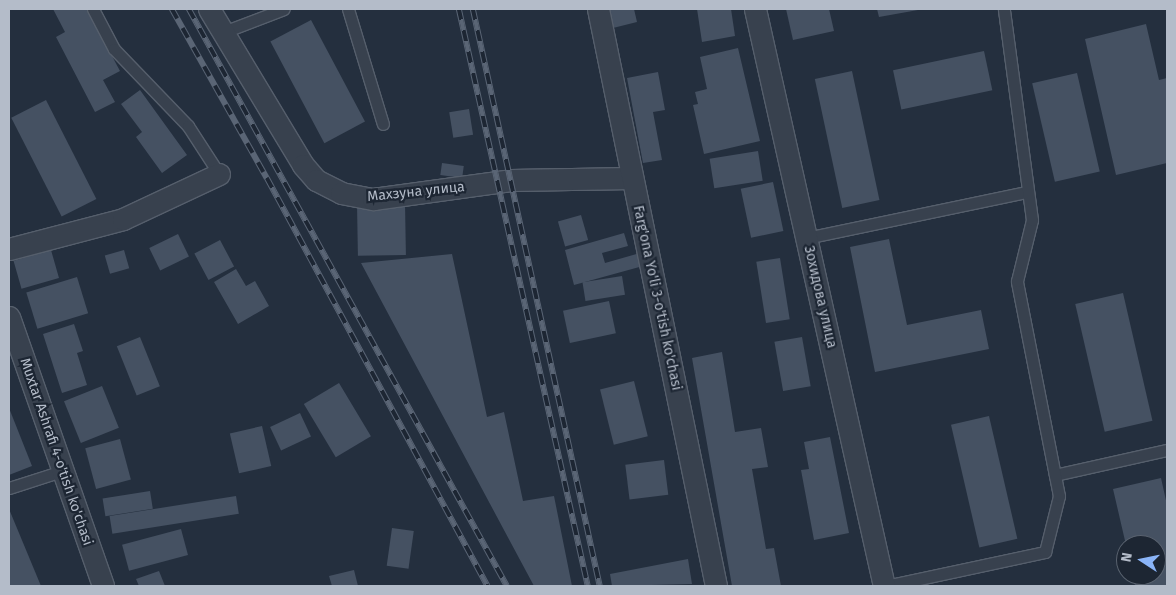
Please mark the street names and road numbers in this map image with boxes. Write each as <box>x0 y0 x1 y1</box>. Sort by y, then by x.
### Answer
street label: Махзуна улица <box>367 179 465 205</box>
street label: Farg'ona Yo'li 3-o'tish ko'chasi <box>629 204 685 392</box>
street label: Зохидова улица <box>800 244 840 350</box>
street label: Muxtar Ashrafi 4-o'tish ko'chasi <box>16 356 96 548</box>

